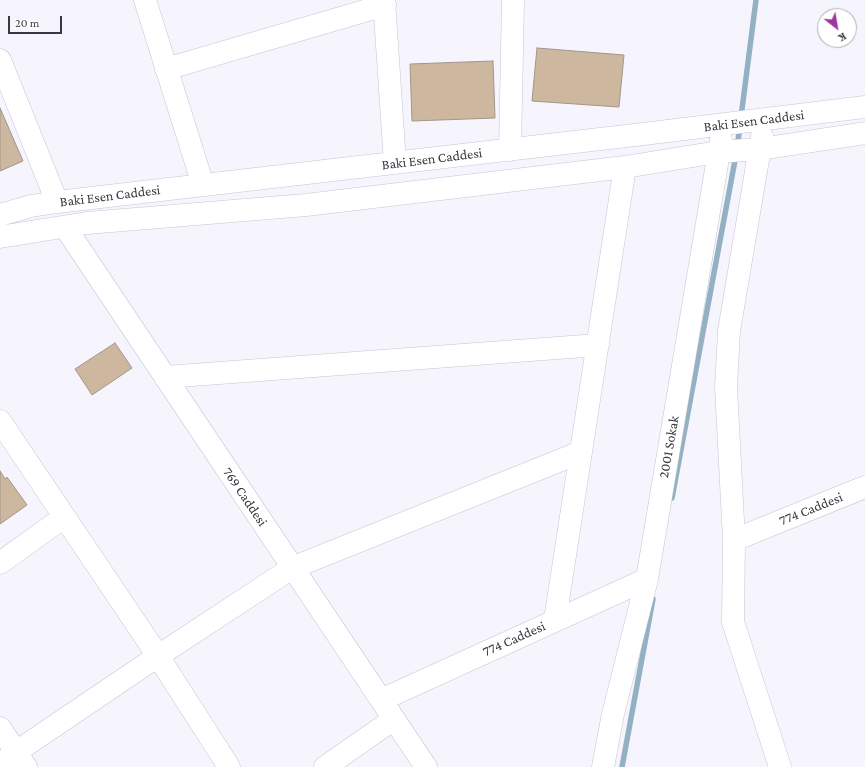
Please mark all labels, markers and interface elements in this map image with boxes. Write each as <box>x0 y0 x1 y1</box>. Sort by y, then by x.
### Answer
scale bar <box>10 8 64 34</box>
north arrow <box>817 8 857 48</box>
text: 20 m <box>15 16 39 30</box>
text: K <box>837 30 849 44</box>
street label: Baki Esen Caddesi <box>703 106 805 136</box>
street label: Baki Esen Caddesi <box>381 144 483 174</box>
street label: Baki Esen Caddesi <box>59 181 161 211</box>
street label: 2001 Sokak <box>655 414 683 480</box>
street label: 769 Caddesi <box>219 464 271 530</box>
street label: 774 Caddesi <box>777 489 845 529</box>
street label: 774 Caddesi <box>480 618 548 660</box>

